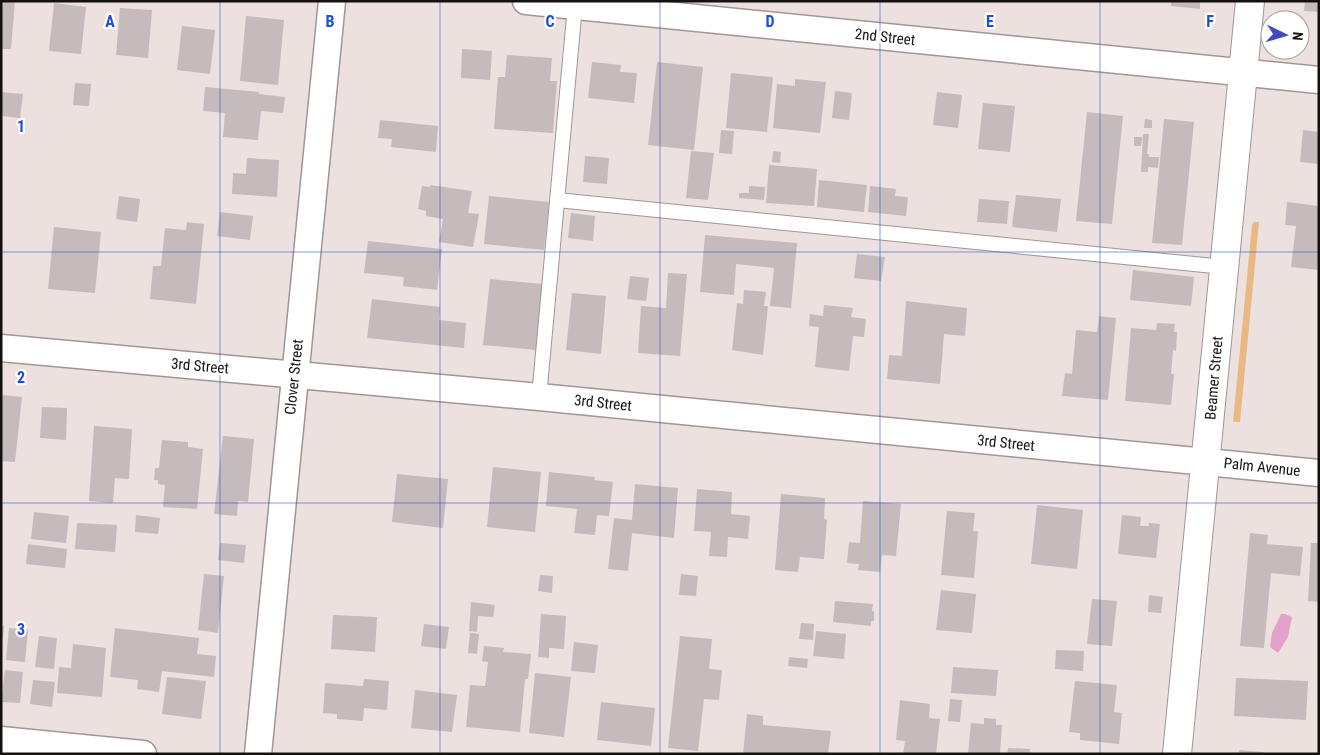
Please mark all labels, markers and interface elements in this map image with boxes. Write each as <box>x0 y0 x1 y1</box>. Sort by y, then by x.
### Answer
north arrow <box>1260 10 1310 60</box>
text: A <box>105 12 115 31</box>
text: B <box>326 12 335 31</box>
text: C <box>545 12 555 31</box>
text: D <box>765 12 775 31</box>
text: E <box>986 12 994 31</box>
text: F <box>1206 12 1214 31</box>
street label: 2nd Street <box>854 25 916 49</box>
text: N <box>1290 31 1306 41</box>
text: 1 <box>17 117 25 136</box>
street label: Beamer Street <box>1201 335 1227 421</box>
street label: Clover Street <box>281 338 307 416</box>
street label: 3rd Street <box>170 355 230 377</box>
text: 2 <box>17 368 25 387</box>
street label: 3rd Street <box>573 391 633 415</box>
street label: 3rd Street <box>976 431 1036 455</box>
street label: Palm Avenue <box>1223 454 1301 480</box>
text: 3 <box>17 620 25 639</box>

